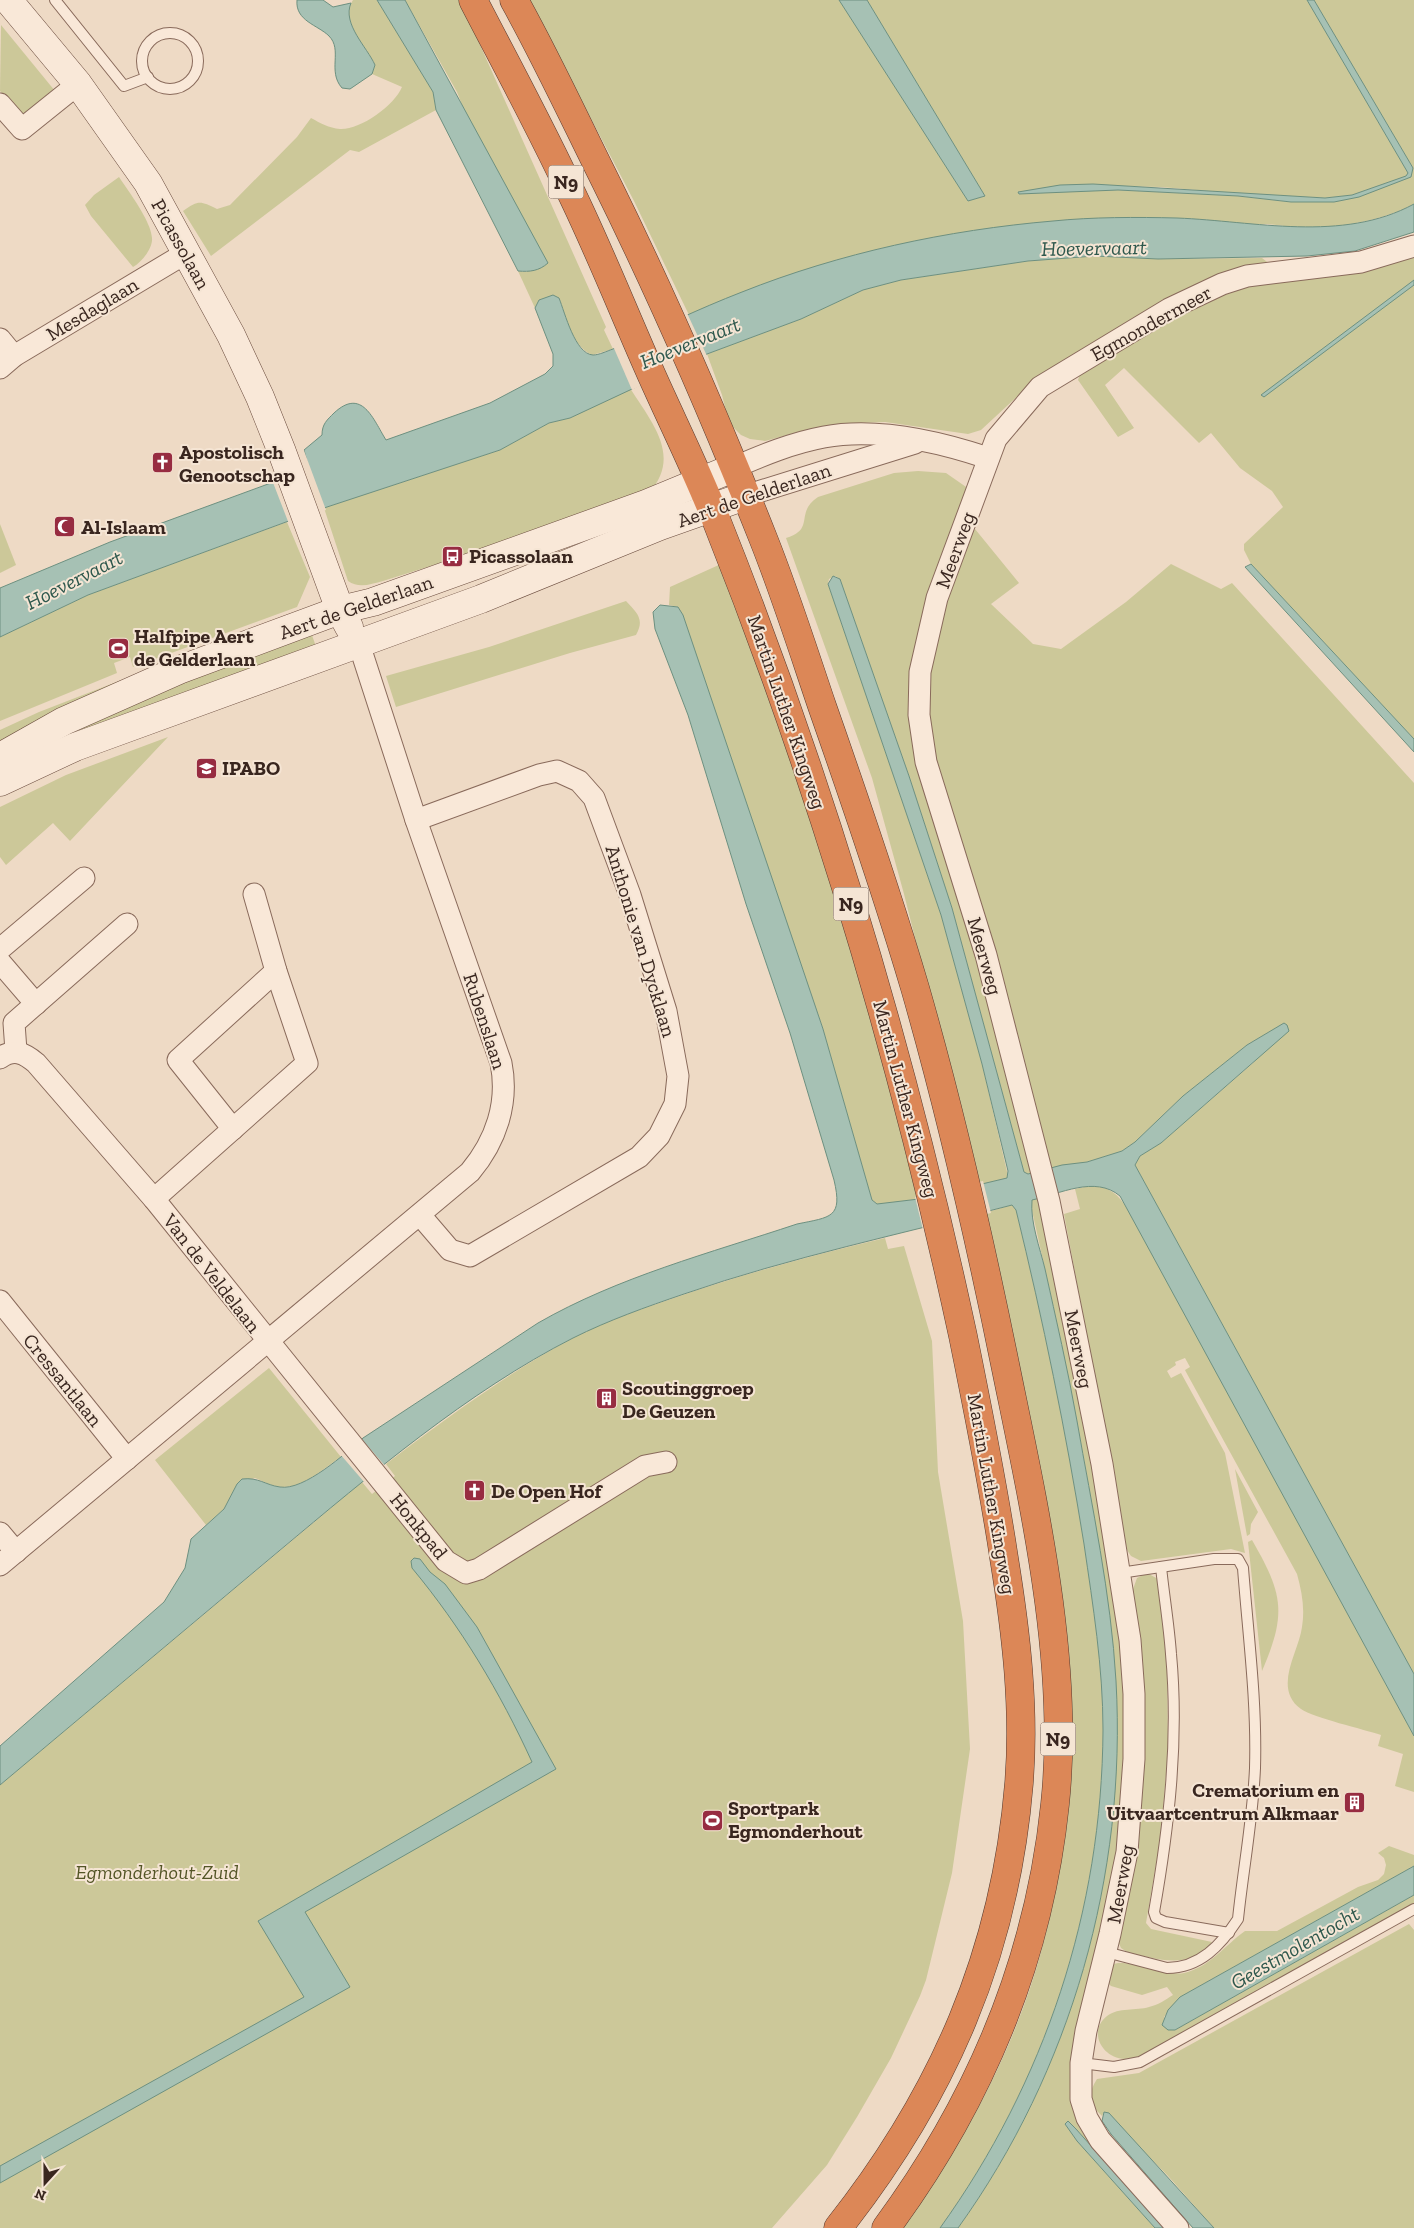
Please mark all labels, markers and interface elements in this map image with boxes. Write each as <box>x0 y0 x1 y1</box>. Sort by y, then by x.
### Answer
road number: N9 <box>548 166 584 198</box>
street label: Picassolaan <box>146 195 216 294</box>
water label: Hoevervaart <box>1041 234 1147 261</box>
street label: Mesdaglaan <box>42 272 143 346</box>
street label: Egmondermeer <box>1086 280 1216 366</box>
water label: Hoevervaart <box>636 311 743 374</box>
place label: Apostolisch Genootschap <box>179 440 295 487</box>
church icon: Apostolisch Genootschap <box>151 451 175 475</box>
street label: Aert de Gelderlaan <box>674 457 834 532</box>
street label: Meerweg <box>930 508 980 592</box>
mosque icon: Al-Islaam <box>53 515 77 539</box>
place label: Al-Islaam <box>81 515 166 539</box>
water label: Hoevervaart <box>21 544 127 615</box>
bus stop icon: Picassolaan <box>441 544 465 568</box>
place label: Picassolaan <box>469 544 573 568</box>
street label: Aert de Gelderlaan <box>276 569 436 644</box>
street label: Martin Luther Kingweg <box>743 612 831 812</box>
place label: Halfpipe Aert de Gelderlaan <box>134 624 255 671</box>
sports icon: Halfpipe Aert de Gelderlaan <box>106 636 130 660</box>
school or university icon: IPABO <box>194 756 218 780</box>
place label: IPABO <box>222 756 280 780</box>
street label: Anthonie van Dycklaan <box>600 842 682 1040</box>
road number: N9 <box>834 888 868 921</box>
street label: Meerweg <box>962 914 1008 998</box>
street label: Rubenslaan <box>458 970 512 1073</box>
street label: Martin Luther Kingweg <box>868 998 944 1200</box>
street label: Van de Veldelaan <box>157 1208 266 1338</box>
street label: Meerweg <box>1060 1308 1098 1391</box>
street label: Cressantlaan <box>18 1329 108 1432</box>
place label: Scoutinggroep De Geuzen <box>622 1376 754 1423</box>
building icon: Scoutinggroep De Geuzen <box>594 1387 618 1411</box>
street label: Martin Luther Kingweg <box>963 1392 1021 1596</box>
church icon: De Open Hof <box>463 1479 487 1503</box>
place label: De Open Hof <box>491 1479 604 1503</box>
street label: Honkpad <box>385 1488 453 1564</box>
road number: N9 <box>1040 1722 1076 1756</box>
place label: Crematorium en Uitvaartcentrum Alkmaar <box>1107 1778 1339 1825</box>
building icon: Crematorium en Uitvaartcentrum Alkmaar <box>1343 1790 1367 1814</box>
place label: Sportpark Egmonderhout <box>728 1796 864 1843</box>
sports icon: Sportpark Egmonderhout <box>700 1808 724 1832</box>
street label: Meerweg <box>1101 1843 1139 1925</box>
park label: Egmonderhout-Zuid <box>75 1860 239 1884</box>
water label: Geestmolentocht <box>1226 1901 1364 1995</box>
north arrow <box>20 2158 70 2208</box>
text: N <box>32 2185 49 2205</box>

